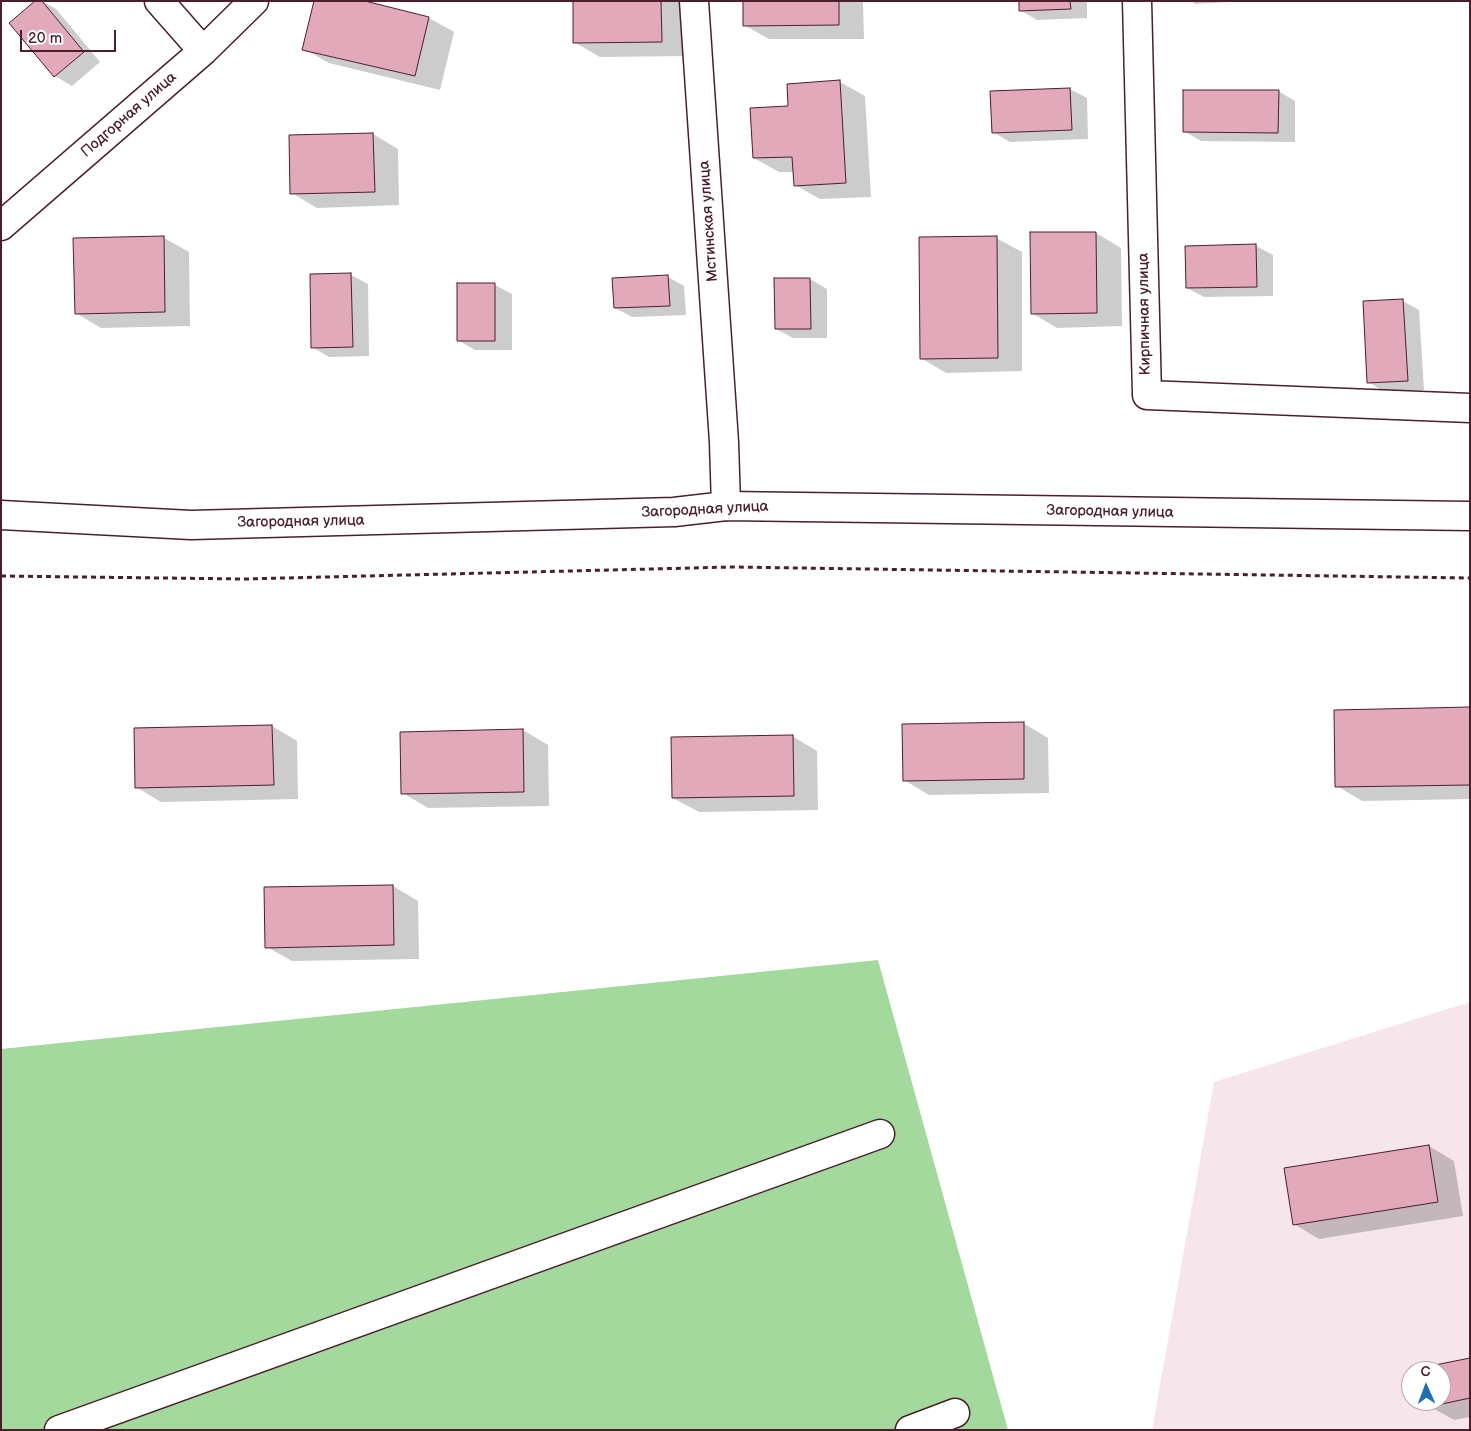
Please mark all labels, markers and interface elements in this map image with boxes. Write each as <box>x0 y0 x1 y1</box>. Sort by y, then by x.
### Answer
scale bar <box>22 20 119 52</box>
text: 20 m <box>28 29 62 48</box>
street label: Подгорная улица <box>78 69 180 161</box>
street label: Мстинская улица <box>696 160 722 282</box>
street label: Кирпичная улица <box>1135 253 1155 375</box>
street label: Загородная улица <box>641 498 769 522</box>
street label: Загородная улица <box>1046 502 1174 522</box>
street label: Загородная улица <box>237 512 365 532</box>
north arrow <box>1401 1361 1451 1411</box>
text: С <box>1420 1363 1431 1380</box>

